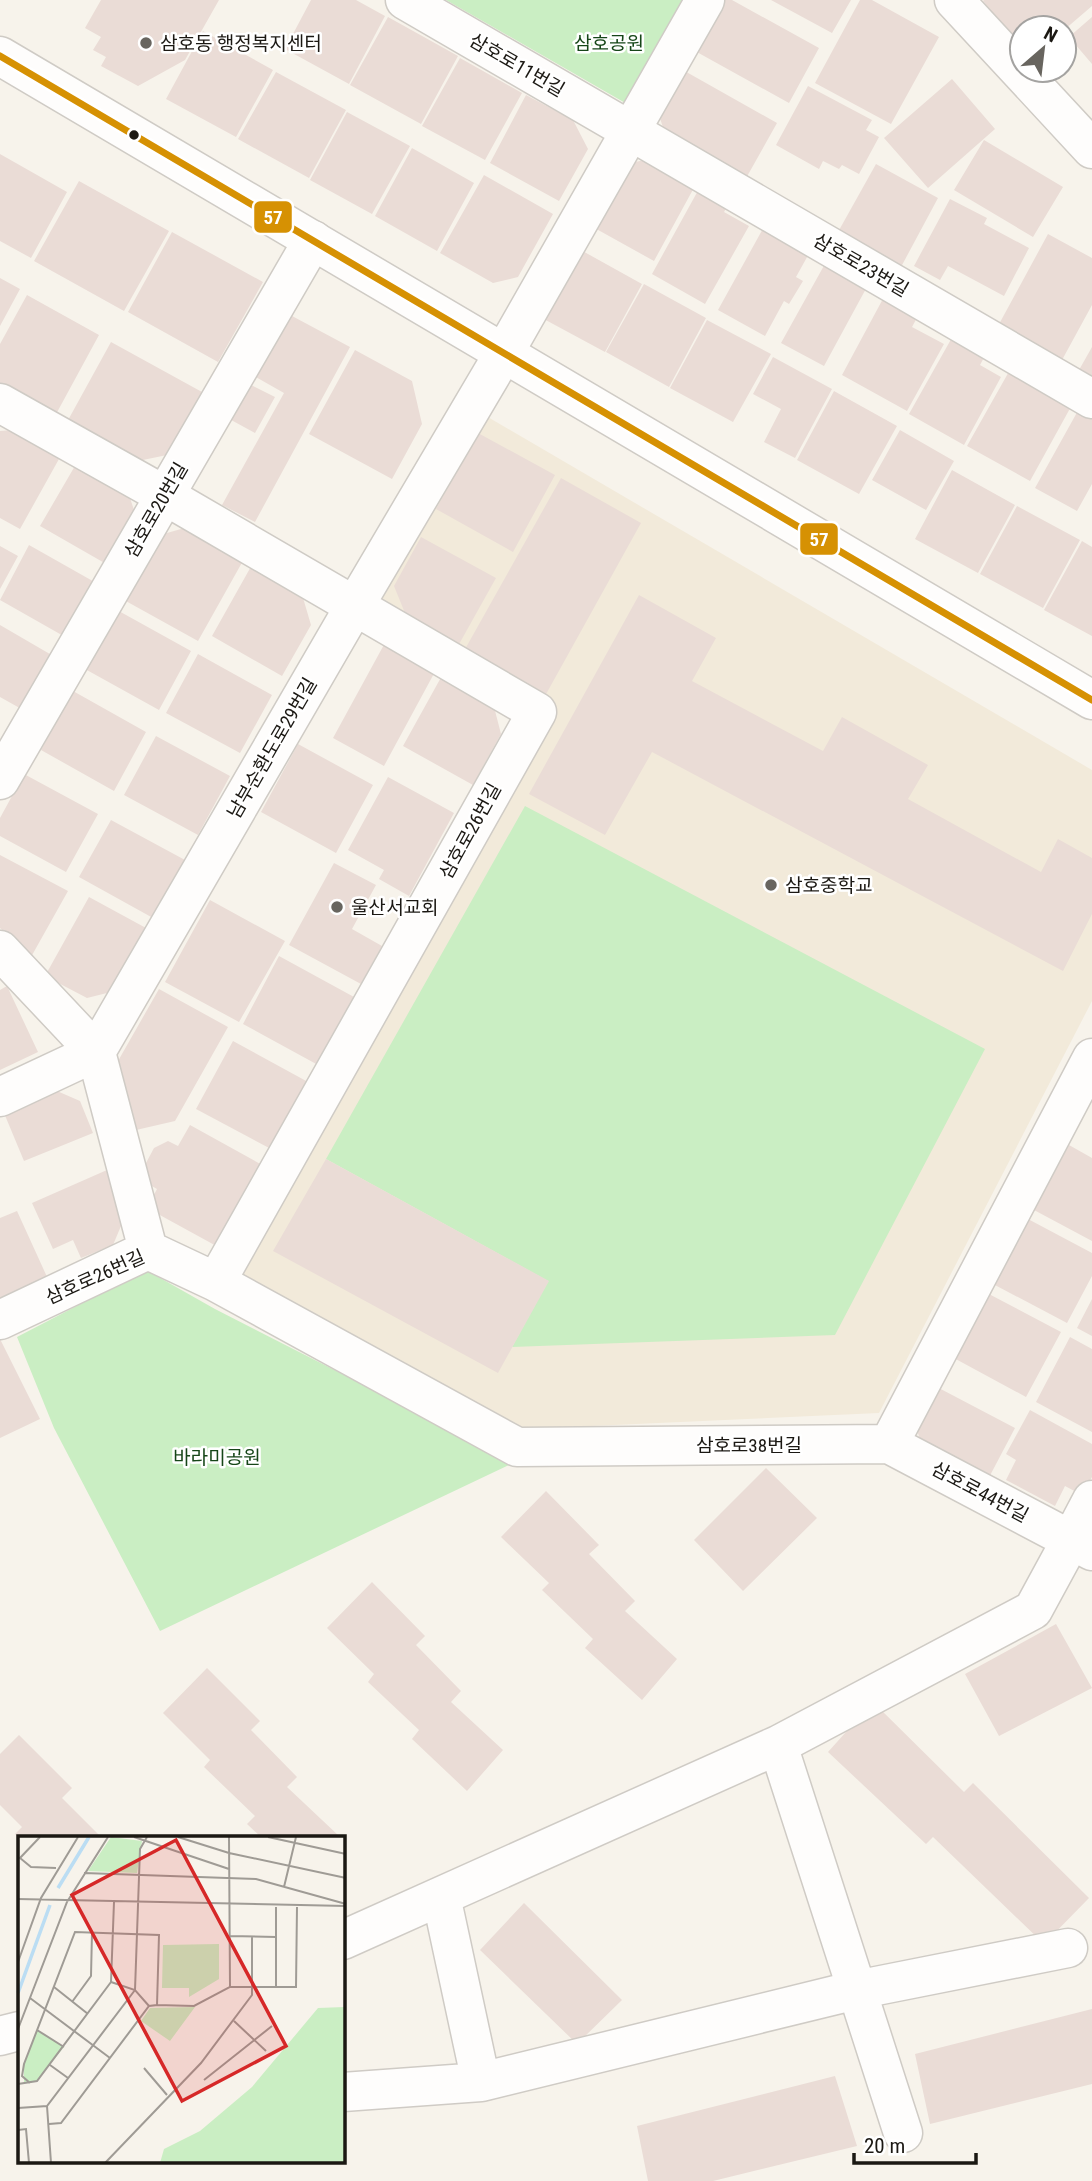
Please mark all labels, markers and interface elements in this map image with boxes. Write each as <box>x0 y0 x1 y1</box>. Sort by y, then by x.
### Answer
north arrow <box>1008 14 1078 84</box>
text: N <box>1040 22 1061 47</box>
street label: 삼호로11번길 <box>465 28 569 102</box>
place label: 삼호동 행정복지센터 <box>160 32 322 55</box>
park label: 삼호공원 <box>574 32 644 55</box>
marker: 삼호동 행정복지센터 <box>138 35 154 51</box>
unlabelled marker <box>127 128 141 142</box>
line badge: 57 <box>253 200 293 234</box>
text: 57 <box>263 206 283 229</box>
street label: 삼호로23번길 <box>809 228 913 302</box>
street label: 삼호로20번길 <box>119 458 193 562</box>
line badge: 57 <box>799 522 839 556</box>
text: 57 <box>809 528 829 551</box>
street label: 남부순환도로29번길 <box>222 674 322 822</box>
street label: 삼호로26번길 <box>434 779 506 883</box>
place label: 삼호중학교 <box>785 874 872 897</box>
marker: 삼호중학교 <box>763 877 779 893</box>
place label: 울산서교회 <box>351 896 438 919</box>
marker: 울산서교회 <box>329 899 345 915</box>
street label: 삼호로26번길 <box>42 1245 148 1309</box>
street label: 삼호로38번길 <box>696 1434 802 1457</box>
park label: 바라미공원 <box>173 1446 261 1469</box>
street label: 삼호로44번길 <box>928 1457 1032 1527</box>
inset map <box>18 1836 345 2164</box>
scale bar <box>854 2122 976 2166</box>
text: 20 m <box>864 2134 905 2158</box>

